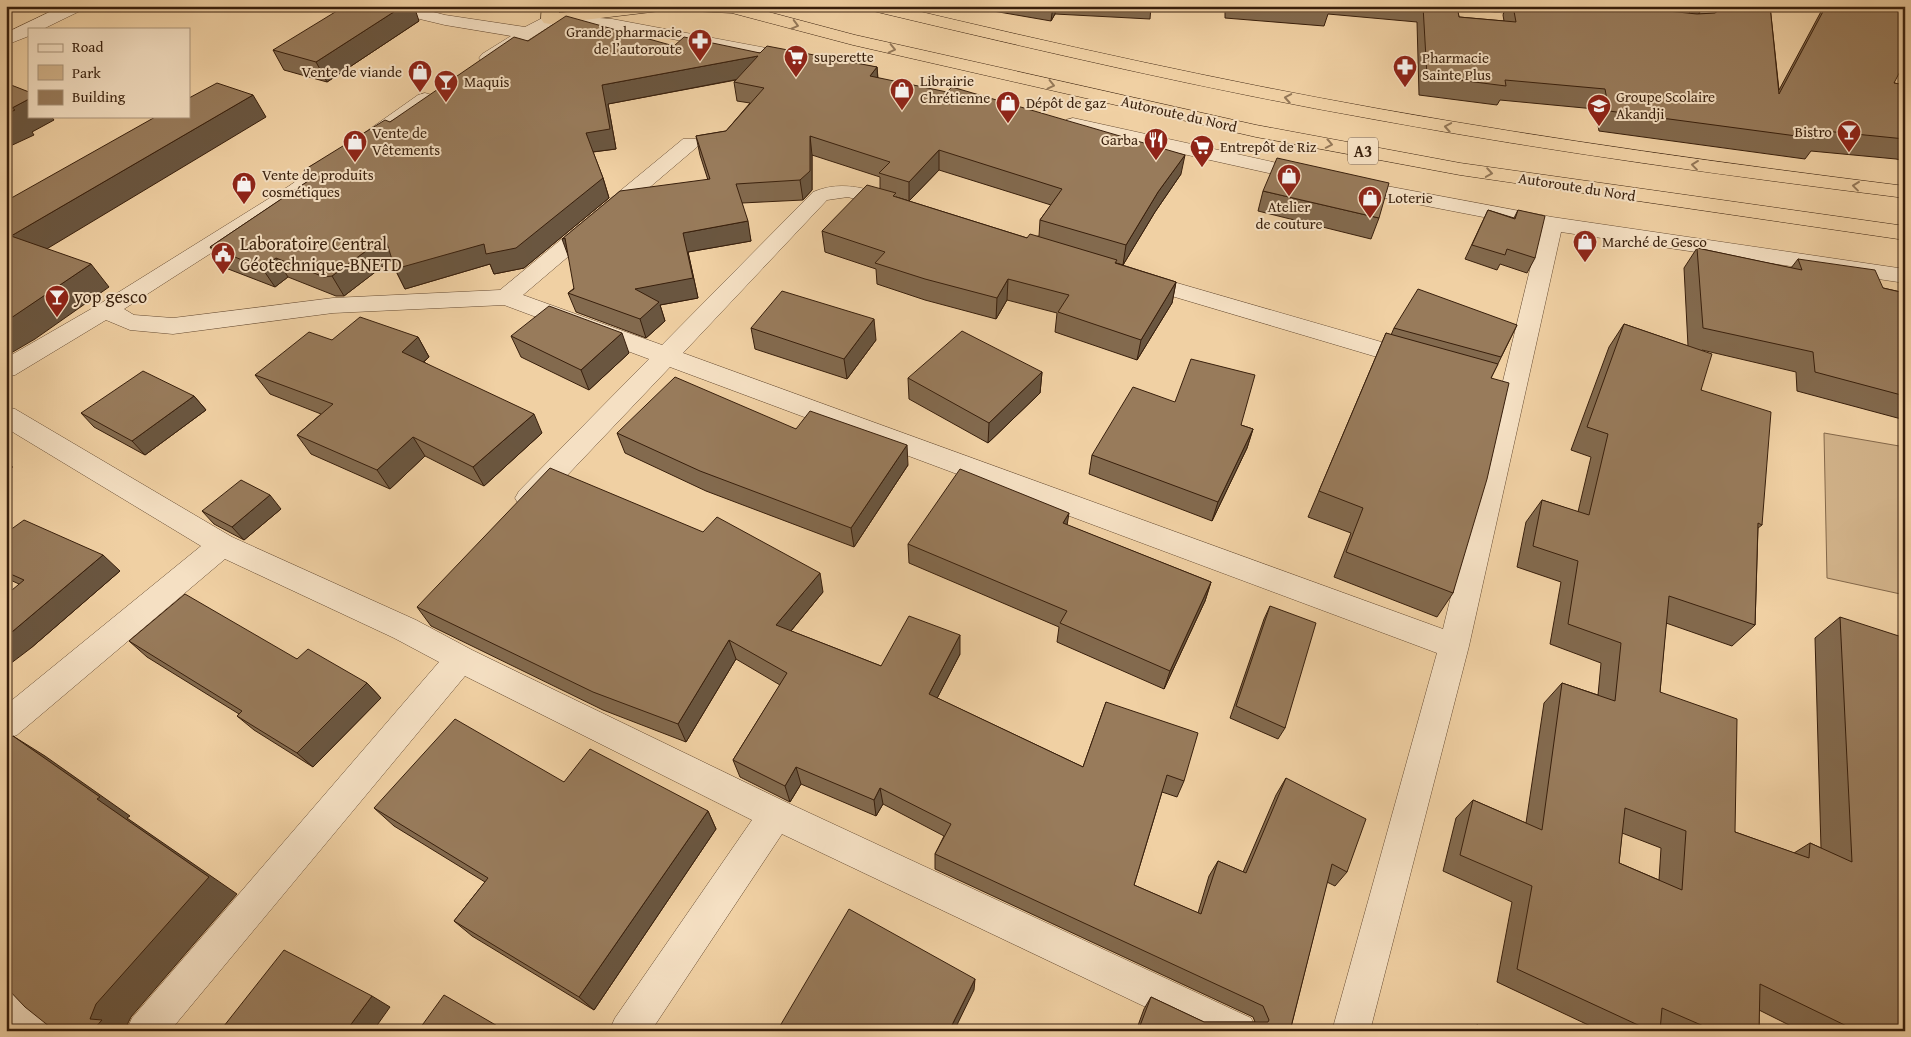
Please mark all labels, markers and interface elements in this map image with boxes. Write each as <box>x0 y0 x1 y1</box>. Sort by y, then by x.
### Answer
one-way arrow <box>791 19 799 29</box>
place label: Grande pharmacie de l’autoroute <box>566 21 682 59</box>
legend <box>28 28 190 118</box>
pharmacy icon: Grande pharmacie de l’autoroute <box>687 28 713 62</box>
text: Road <box>72 36 103 57</box>
one-way arrow <box>888 43 897 54</box>
supermarket icon: superette <box>783 44 809 78</box>
place label: superette <box>814 46 874 67</box>
place label: Pharmacie Sainte Plus <box>1422 47 1491 85</box>
pharmacy icon: Pharmacie Sainte Plus <box>1392 54 1418 88</box>
shop icon: Vente de viande <box>407 59 433 93</box>
place label: Vente de viande <box>301 61 402 82</box>
text: Park <box>72 62 101 83</box>
bar icon: Maquis <box>433 69 459 103</box>
place label: Librairie Chrétienne <box>920 70 990 108</box>
place label: Maquis <box>464 71 510 92</box>
shop icon: Librairie Chrétienne <box>889 77 915 111</box>
one-way arrow <box>1046 79 1055 90</box>
text: Building <box>72 86 126 107</box>
place label: Groupe Scolaire Akandji <box>1616 86 1715 124</box>
shop icon: Dépôt de gaz <box>995 90 1021 124</box>
street label: Autoroute du Nord <box>1119 90 1239 137</box>
place label: Dépôt de gaz <box>1026 92 1106 113</box>
one-way arrow <box>1284 93 1293 103</box>
school or university icon: Groupe Scolaire Akandji <box>1586 93 1612 127</box>
bar icon: Bistro <box>1836 119 1862 153</box>
place label: Bistro <box>1794 121 1832 142</box>
place label: Vente de Vêtements <box>372 122 440 160</box>
one-way arrow <box>1444 122 1453 132</box>
restaurant icon: Garba <box>1143 127 1169 161</box>
shop icon: Vente de Vêtements <box>342 129 368 163</box>
place label: Garba <box>1101 129 1138 150</box>
supermarket icon: Entrepôt de Riz <box>1189 134 1215 168</box>
place label: Entrepôt de Riz <box>1220 136 1317 157</box>
road number: A3 <box>1348 138 1378 164</box>
one-way arrow <box>1325 139 1334 149</box>
one-way arrow <box>1691 160 1699 171</box>
shop icon: Atelier de couture <box>1276 163 1302 197</box>
place label: Vente de produits cosmétiques <box>262 164 374 202</box>
street label: Autoroute du Nord <box>1517 167 1637 206</box>
one-way arrow <box>1485 168 1494 178</box>
shop icon: Vente de produits cosmétiques <box>231 171 257 205</box>
one-way arrow <box>1852 181 1860 192</box>
shop icon: Loterie <box>1357 185 1383 219</box>
place label: Loterie <box>1388 187 1433 208</box>
place label: Atelier de couture <box>1255 196 1323 234</box>
shop icon: Marché de Gesco <box>1572 229 1598 263</box>
place label: Laboratoire Central Géotechnique-BNETD <box>240 230 402 278</box>
place label: Marché de Gesco <box>1602 231 1707 252</box>
public building icon: Laboratoire Central Géotechnique-BNETD <box>210 241 236 275</box>
place label: yop gesco <box>73 283 147 310</box>
bar icon: yop gesco <box>44 284 70 318</box>

